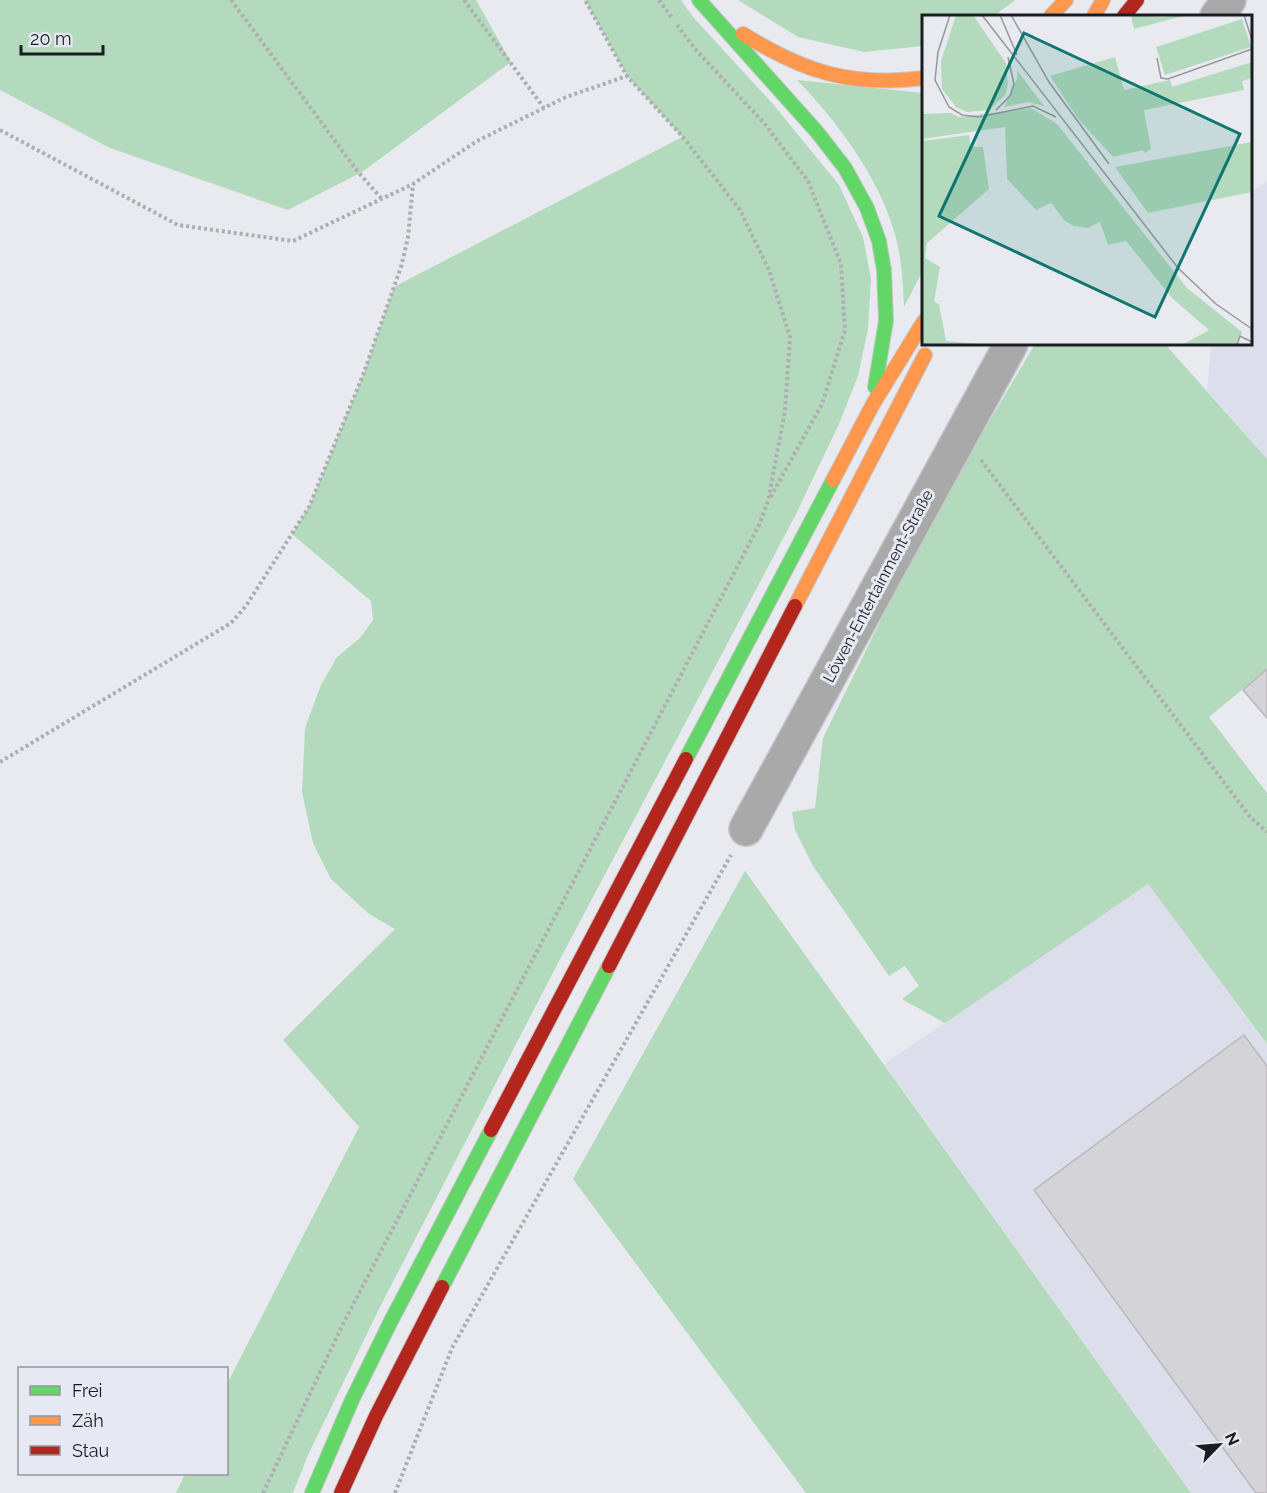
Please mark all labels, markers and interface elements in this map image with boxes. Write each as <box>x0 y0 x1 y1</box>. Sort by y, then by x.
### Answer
inset map <box>922 15 1252 345</box>
scale bar <box>21 18 104 56</box>
text: 20 m <box>30 28 72 49</box>
street label: Löwen-Entertainment-Straße <box>819 486 937 686</box>
legend <box>18 1367 228 1475</box>
text: Frei <box>72 1380 102 1401</box>
text: Zäh <box>72 1410 104 1431</box>
north arrow <box>1189 1415 1249 1475</box>
text: N <box>1221 1429 1243 1448</box>
text: Stau <box>72 1440 109 1461</box>

